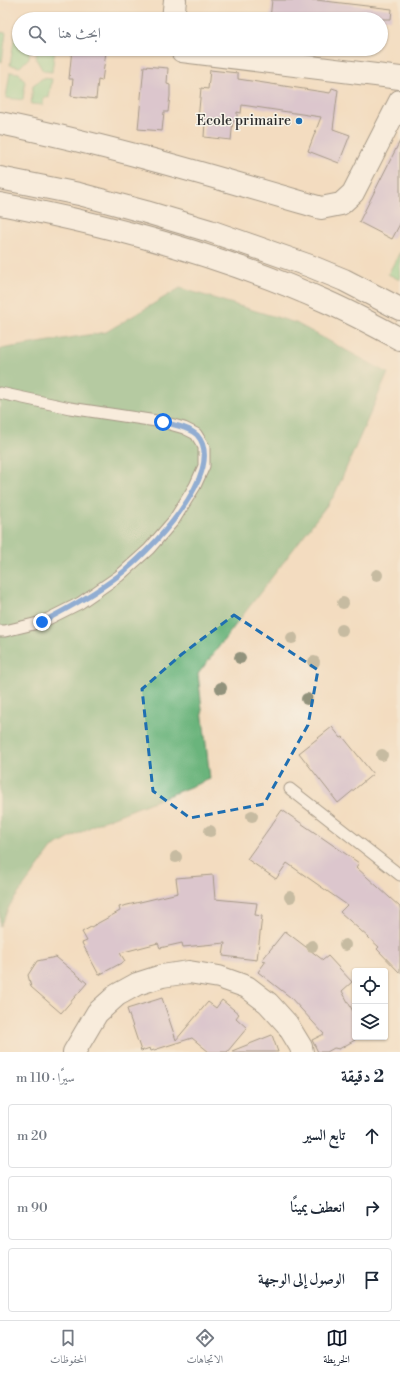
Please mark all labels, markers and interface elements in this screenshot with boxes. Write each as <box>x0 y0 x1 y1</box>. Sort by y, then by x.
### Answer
search box <box>12 12 388 56</box>
icon: search <box>26 23 48 45</box>
text: ابحث هنا <box>58 24 101 43</box>
place label: Ecole primaire <box>196 112 291 130</box>
marker: Ecole primaire <box>294 116 304 126</box>
route start <box>154 413 172 431</box>
route end <box>33 613 51 631</box>
map controls <box>352 968 388 1040</box>
button: locate <box>352 968 388 1004</box>
button: layers <box>352 1004 388 1040</box>
text: 2 دقيقة <box>341 1066 384 1088</box>
text: سيرًا · 110 m <box>16 1070 75 1086</box>
icon: ahead <box>361 1125 383 1147</box>
text: تابع السير <box>303 1126 345 1145</box>
text: 20 m <box>17 1128 47 1144</box>
icon: right <box>361 1197 383 1219</box>
text: انعطف يمينًا <box>290 1198 345 1217</box>
text: 90 m <box>17 1200 48 1216</box>
icon: arrive <box>361 1269 383 1291</box>
text: الوصول إلى الوجهة <box>258 1270 345 1289</box>
tab: المحفوظات <box>50 1327 86 1370</box>
tab: الاتجاهات <box>186 1327 223 1370</box>
tab: الخريطة <box>323 1327 350 1370</box>

